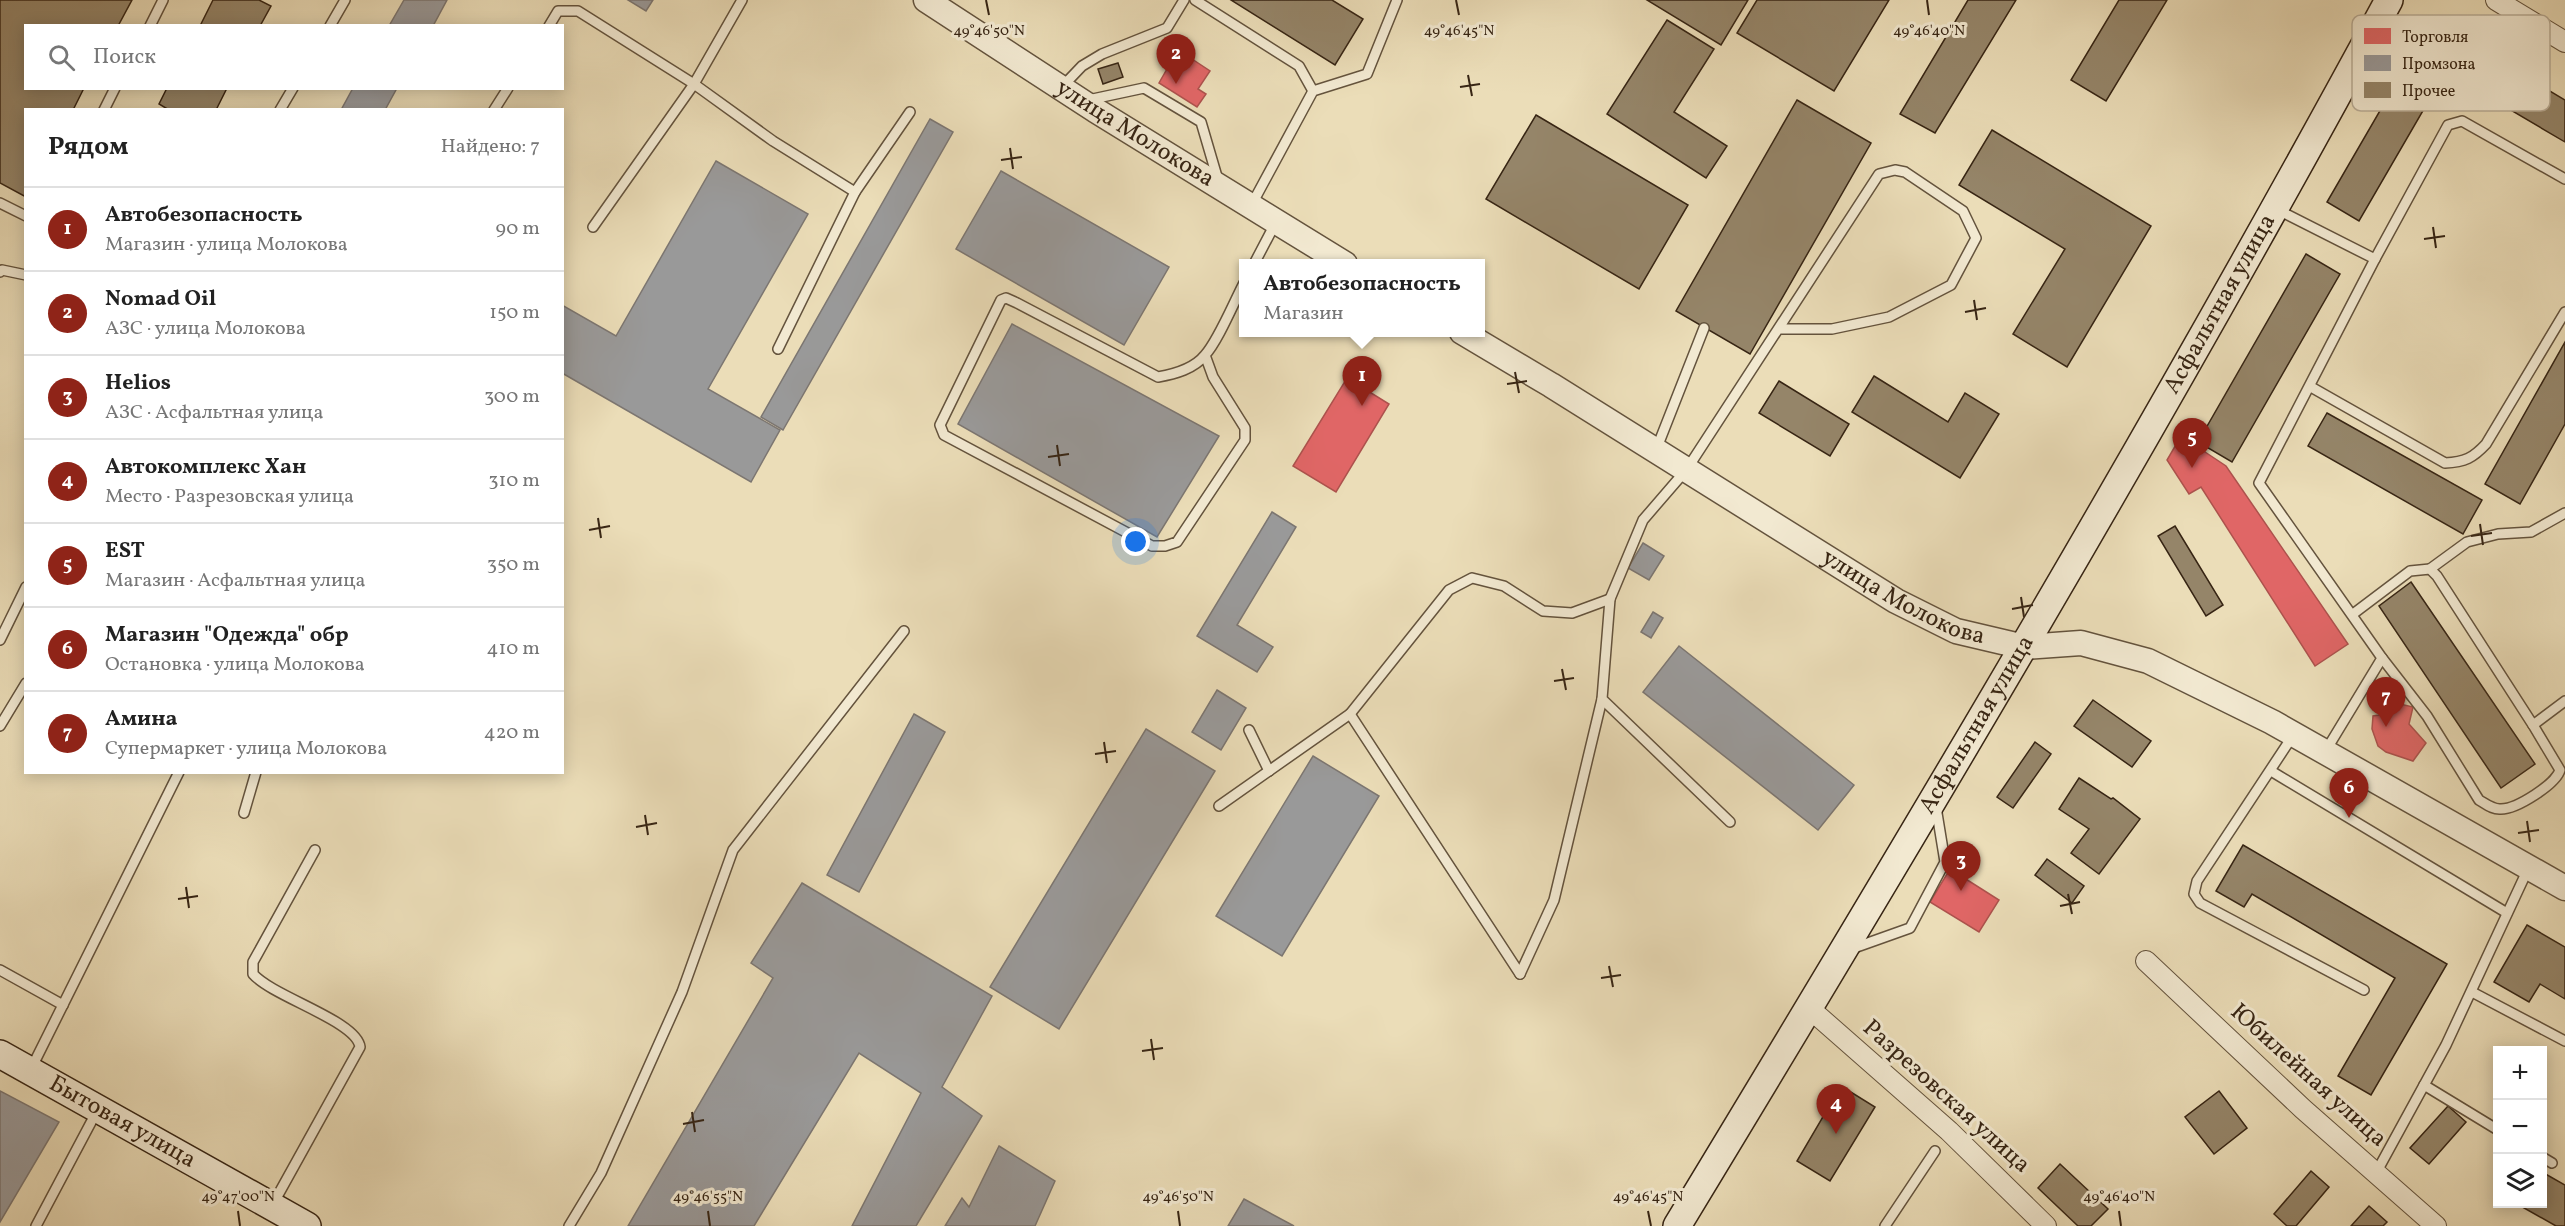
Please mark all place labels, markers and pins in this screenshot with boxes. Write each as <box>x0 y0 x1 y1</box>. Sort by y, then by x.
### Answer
pin: 2 <box>1156 34 1196 84</box>
pin: 1 <box>1342 356 1382 406</box>
pin: 5 <box>2172 418 2212 468</box>
pin: 7 <box>2366 678 2406 727</box>
pin: 6 <box>2330 768 2368 818</box>
pin: 3 <box>1942 842 1980 891</box>
pin: 4 <box>1816 1084 1856 1134</box>

